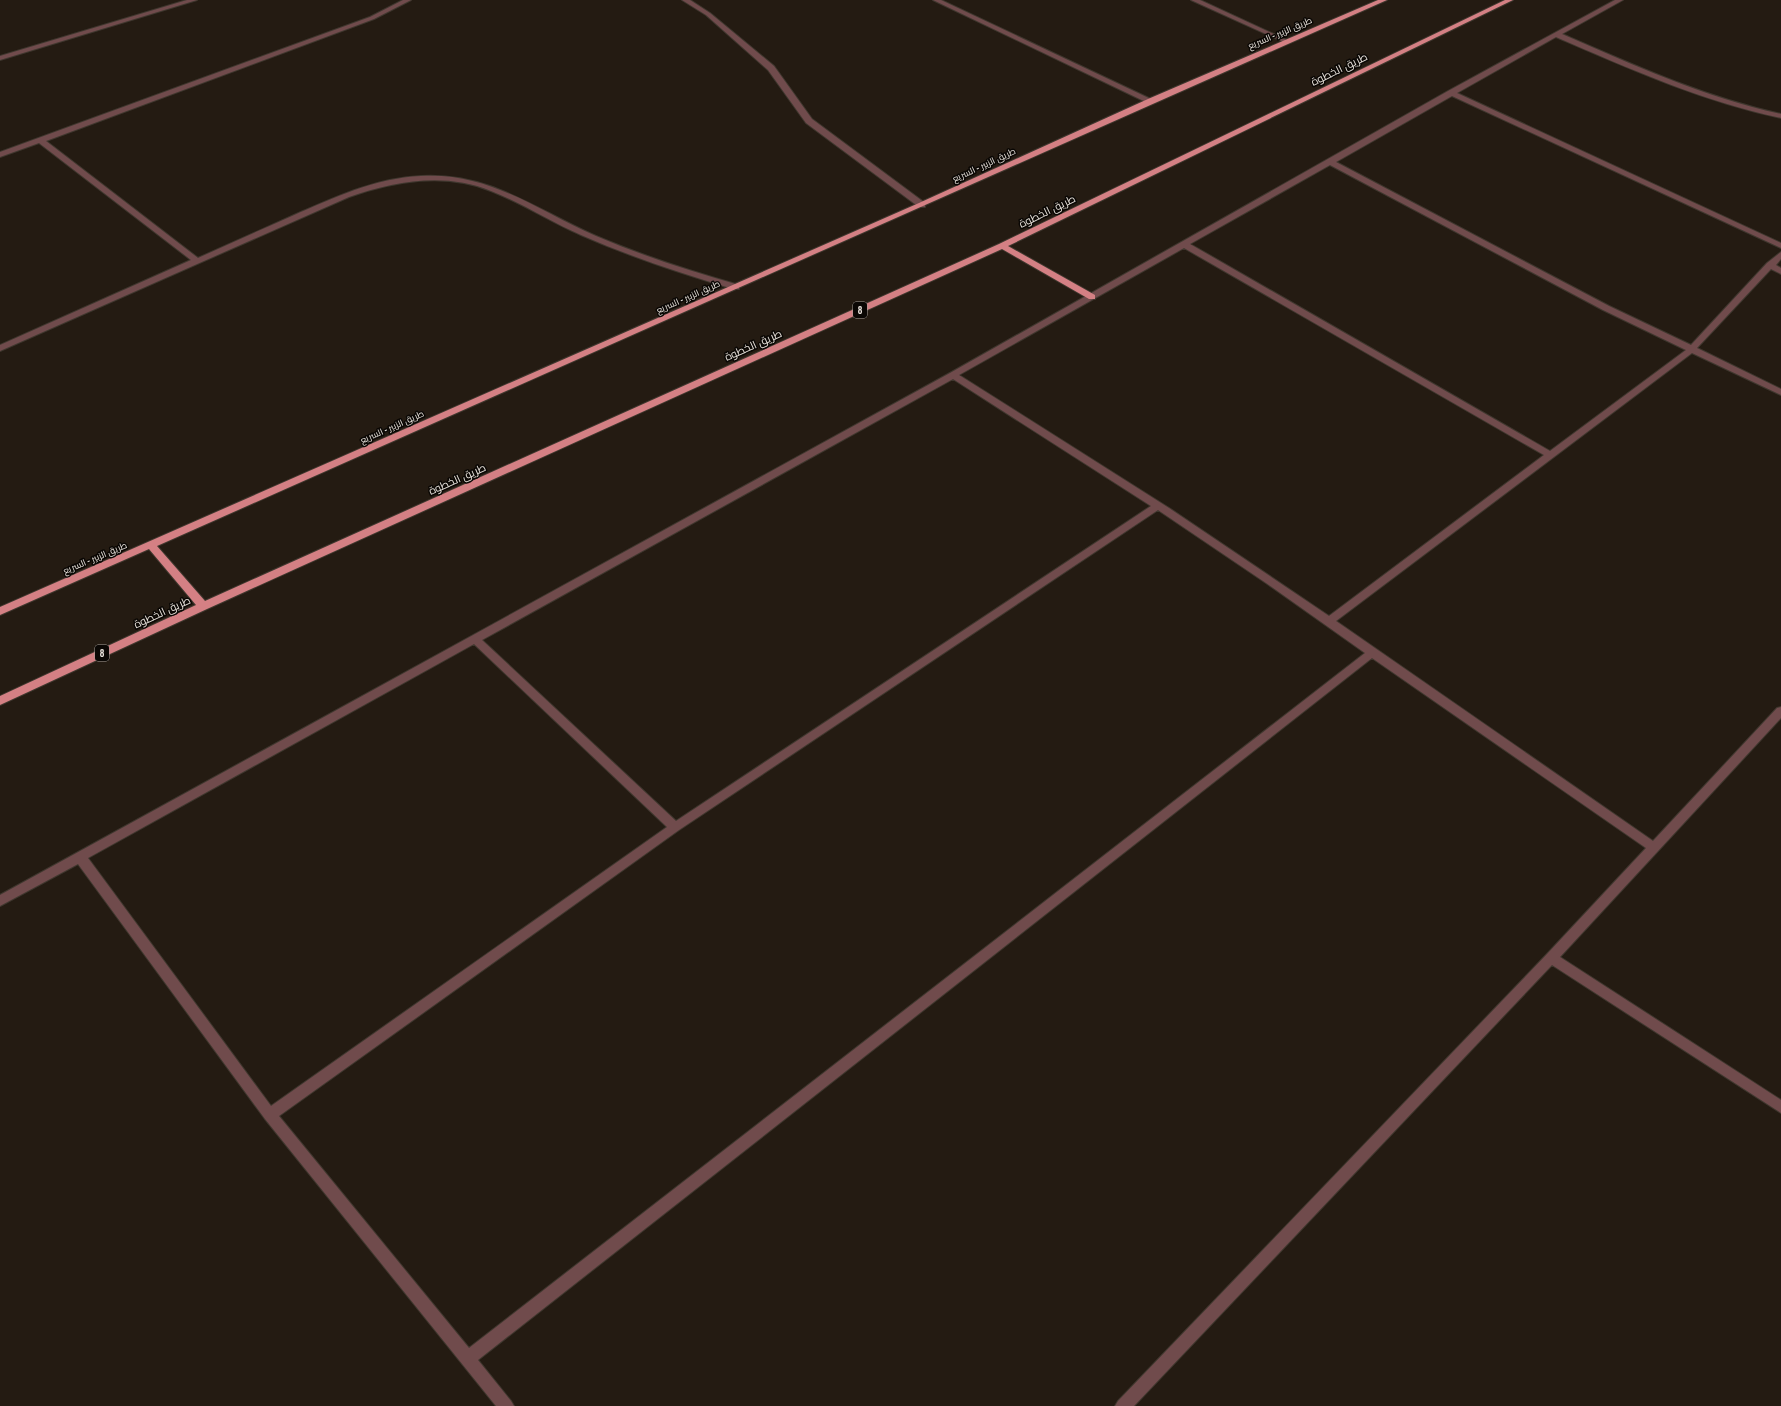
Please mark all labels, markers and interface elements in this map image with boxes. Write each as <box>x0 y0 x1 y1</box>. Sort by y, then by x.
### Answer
street label: طريق الزبير - السريع <box>1246 14 1314 52</box>
street label: طريق الخطوة <box>1308 49 1370 89</box>
street label: طريق الزبير - السريع <box>950 145 1018 185</box>
street label: طريق الخطوة <box>1016 191 1078 231</box>
street label: طريق الزبير - السريع <box>654 277 722 316</box>
road number: 8 <box>853 302 867 318</box>
street label: طريق الخطوة <box>722 326 784 364</box>
street label: طريق الزبير - السريع <box>358 407 426 446</box>
street label: طريق الخطوة <box>426 460 488 498</box>
street label: طريق الزبير - السريع <box>61 539 129 577</box>
street label: طريق الخطوة <box>131 593 193 631</box>
road number: 8 <box>95 645 109 661</box>

